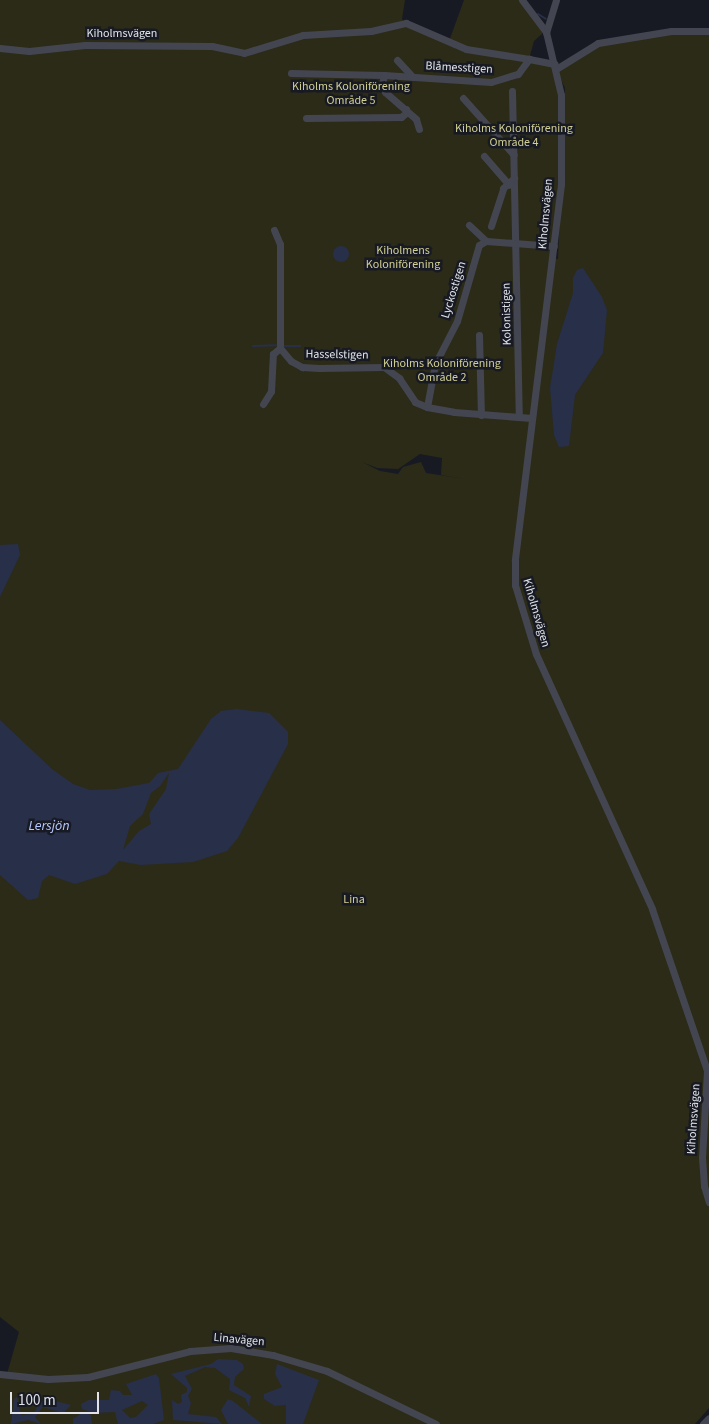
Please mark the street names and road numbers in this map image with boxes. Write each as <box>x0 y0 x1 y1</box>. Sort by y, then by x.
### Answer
street label: Kiholmsvägen <box>87 27 157 41</box>
street label: Blåmesstigen <box>425 59 493 77</box>
street label: Kiholmsvägen <box>536 178 556 250</box>
street label: Lyckostigen <box>439 260 469 320</box>
street label: Kolonistigen <box>499 283 515 345</box>
street label: Hasselstigen <box>305 347 369 363</box>
street label: Kiholmsvägen <box>519 577 553 649</box>
street label: Kiholmsvägen <box>684 1083 704 1155</box>
street label: Linavägen <box>213 1331 265 1349</box>

